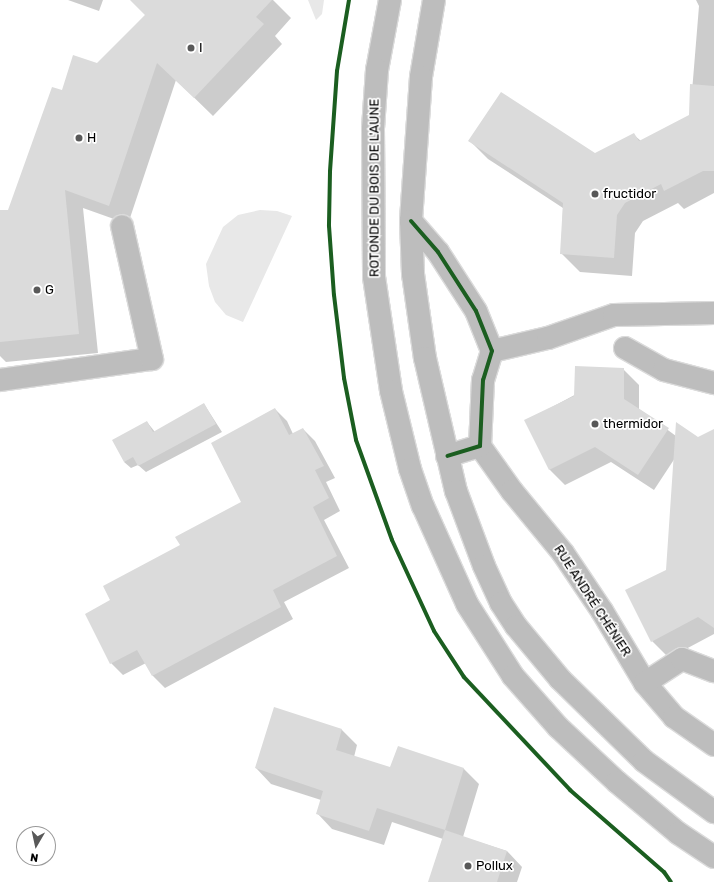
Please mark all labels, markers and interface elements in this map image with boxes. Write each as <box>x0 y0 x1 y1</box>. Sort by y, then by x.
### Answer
place label: I <box>199 40 203 56</box>
marker: I <box>186 43 196 53</box>
street label: ROTONDE DU BOIS DE L'AUNE <box>367 99 383 277</box>
place label: H <box>87 130 96 146</box>
marker: H <box>74 133 84 143</box>
place label: fructidor <box>603 186 656 202</box>
marker: fructidor <box>590 189 600 199</box>
place label: G <box>45 282 54 298</box>
marker: G <box>32 285 42 295</box>
place label: thermidor <box>603 416 663 432</box>
marker: thermidor <box>590 419 600 429</box>
street label: RUE ANDRÉ CHÉNIER <box>550 542 634 660</box>
north arrow <box>16 826 56 866</box>
text: N <box>29 850 39 864</box>
place label: Pollux <box>476 858 513 874</box>
marker: Pollux <box>463 861 473 871</box>

